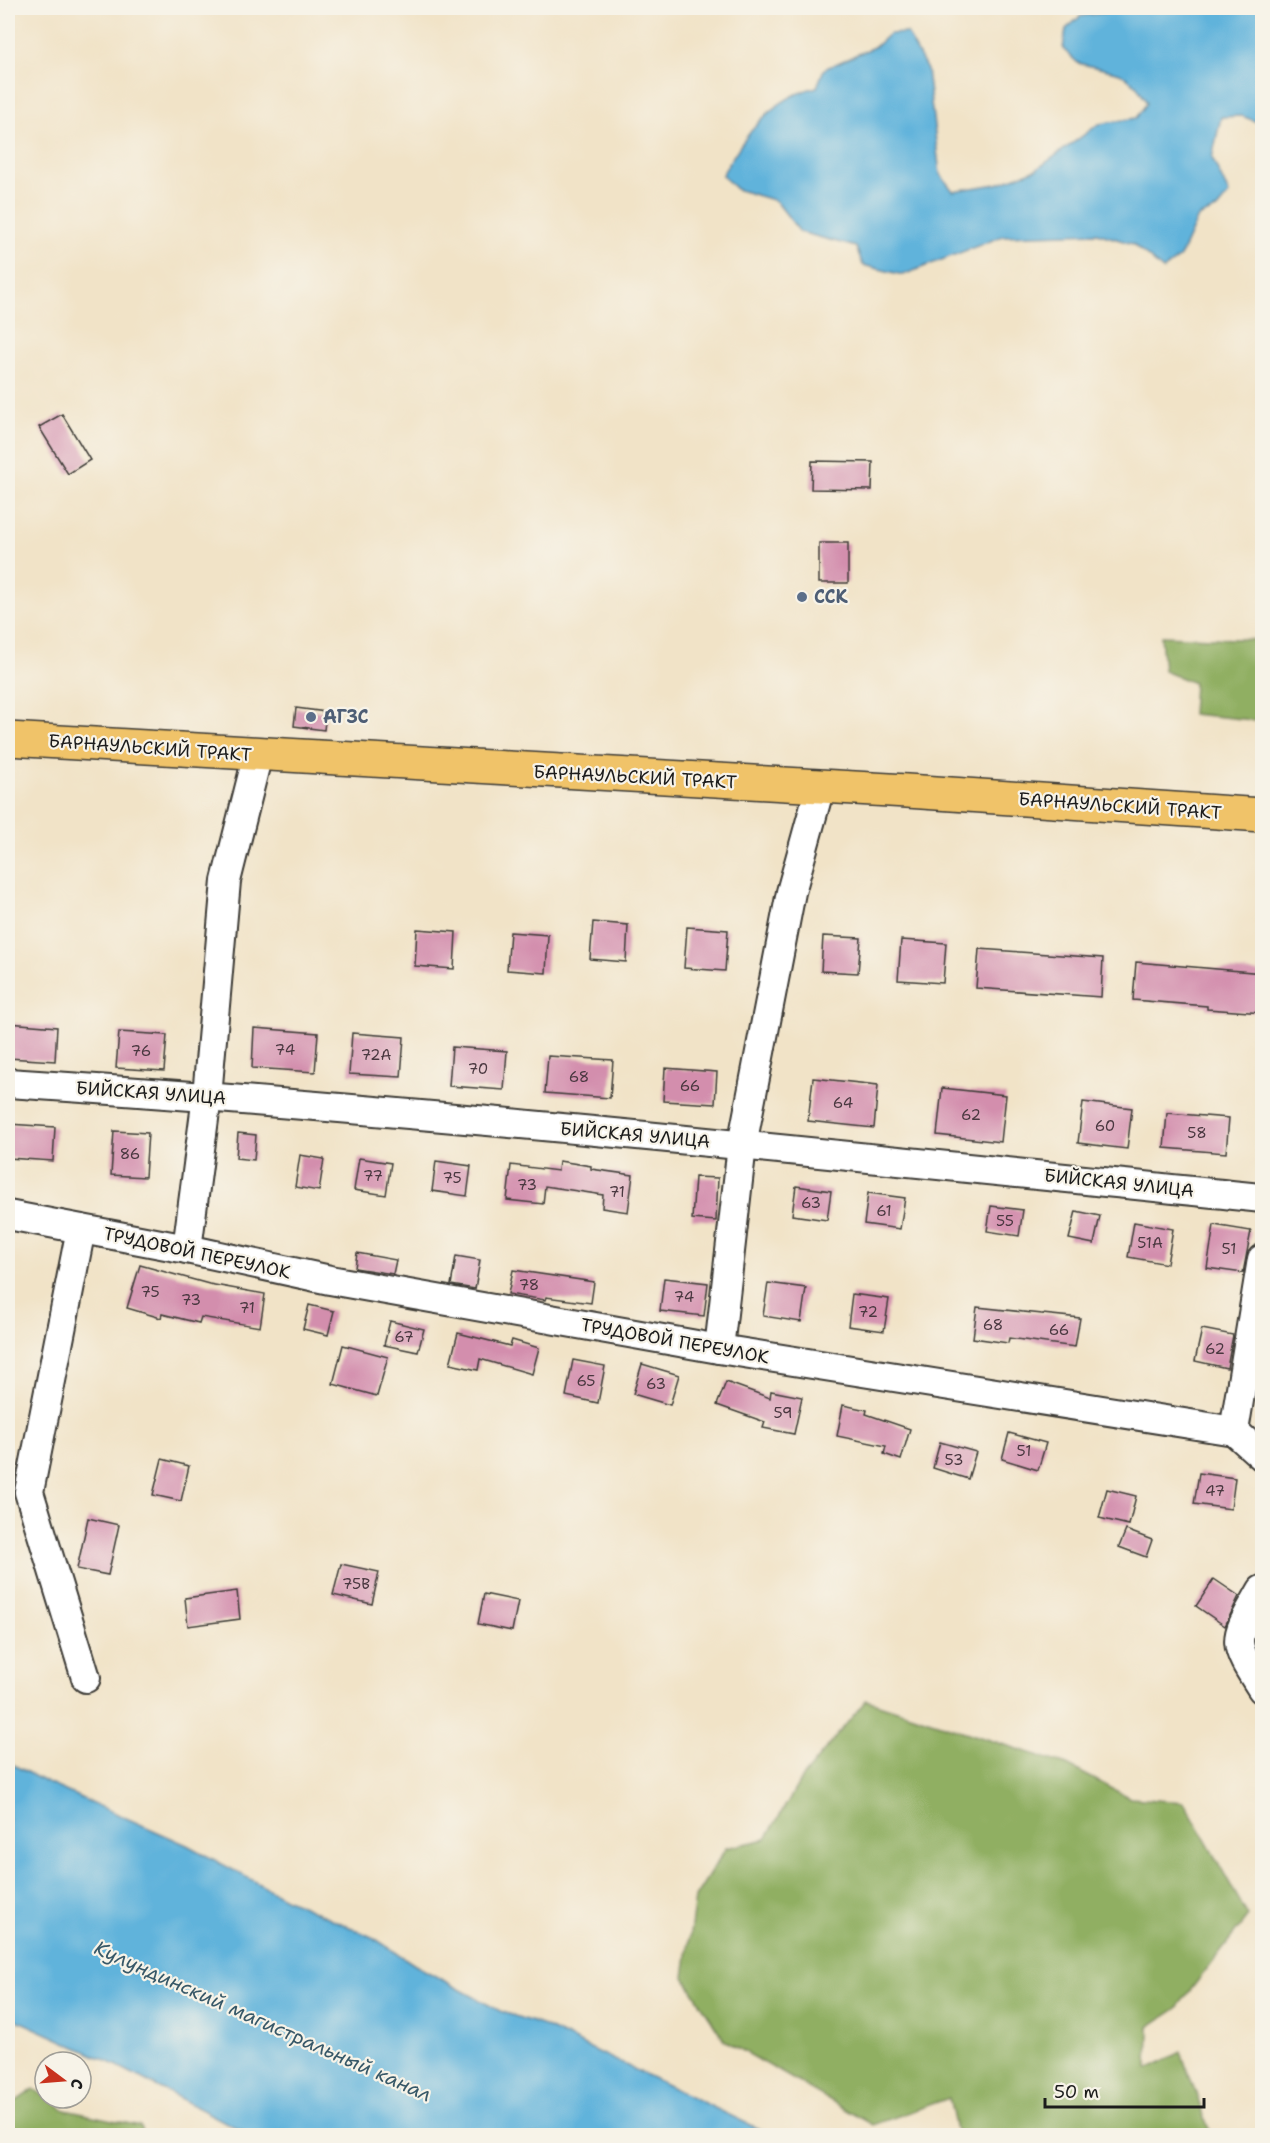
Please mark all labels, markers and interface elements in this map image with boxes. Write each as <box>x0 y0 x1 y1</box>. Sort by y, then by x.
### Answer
place label: ССК <box>814 585 848 609</box>
marker: ССК <box>795 590 809 604</box>
place label: АГЗС <box>323 705 369 729</box>
marker: АГЗС <box>304 710 318 724</box>
street label: БАРНАУЛЬСКИЙ ТРАКТ <box>47 729 253 767</box>
street label: БАРНАУЛЬСКИЙ ТРАКТ <box>533 760 737 794</box>
street label: БАРНАУЛЬСКИЙ ТРАКТ <box>1017 787 1223 825</box>
house number: 74 <box>275 1040 295 1060</box>
house number: 76 <box>131 1041 151 1061</box>
house number: 72А <box>361 1045 391 1065</box>
house number: 70 <box>468 1059 488 1079</box>
house number: 68 <box>569 1067 589 1087</box>
street label: БИЙСКАЯ УЛИЦА <box>75 1076 227 1110</box>
house number: 66 <box>680 1076 700 1096</box>
house number: 64 <box>833 1093 853 1113</box>
house number: 62 <box>961 1105 981 1125</box>
street label: БИЙСКАЯ УЛИЦА <box>559 1116 711 1154</box>
house number: 60 <box>1095 1116 1115 1136</box>
house number: 58 <box>1187 1123 1207 1143</box>
house number: 86 <box>120 1144 140 1164</box>
street label: БИЙСКАЯ УЛИЦА <box>1043 1163 1195 1203</box>
house number: 77 <box>363 1166 383 1186</box>
house number: 75 <box>442 1168 462 1188</box>
house number: 73 <box>517 1175 537 1195</box>
house number: 71 <box>609 1182 625 1202</box>
house number: 63 <box>801 1193 821 1213</box>
house number: 61 <box>876 1201 892 1221</box>
house number: 55 <box>996 1211 1014 1231</box>
street label: ТРУДОВОЙ ПЕРЕУЛОК <box>101 1221 293 1285</box>
house number: 51А <box>1137 1233 1163 1253</box>
house number: 51 <box>1222 1239 1236 1259</box>
house number: 78 <box>519 1275 539 1295</box>
house number: 75 <box>140 1282 160 1302</box>
house number: 74 <box>674 1287 694 1307</box>
house number: 73 <box>181 1290 201 1310</box>
house number: 71 <box>239 1298 255 1318</box>
house number: 72 <box>858 1302 878 1322</box>
street label: ТРУДОВОЙ ПЕРЕУЛОК <box>579 1313 771 1369</box>
house number: 68 <box>983 1315 1003 1335</box>
house number: 66 <box>1049 1320 1069 1340</box>
house number: 67 <box>394 1327 414 1347</box>
house number: 62 <box>1205 1339 1225 1359</box>
house number: 65 <box>576 1371 596 1391</box>
house number: 63 <box>646 1374 666 1394</box>
house number: 59 <box>774 1403 792 1423</box>
house number: 51 <box>1017 1441 1031 1461</box>
house number: 53 <box>945 1450 964 1470</box>
house number: 47 <box>1205 1481 1225 1501</box>
house number: 75В <box>342 1574 370 1594</box>
water label: Кулундинский магистральный канал <box>90 1935 436 2107</box>
north arrow <box>33 2050 93 2110</box>
scale bar <box>1045 2071 1204 2109</box>
text: С <box>65 2076 88 2092</box>
text: 50 m <box>1054 2080 1099 2104</box>

